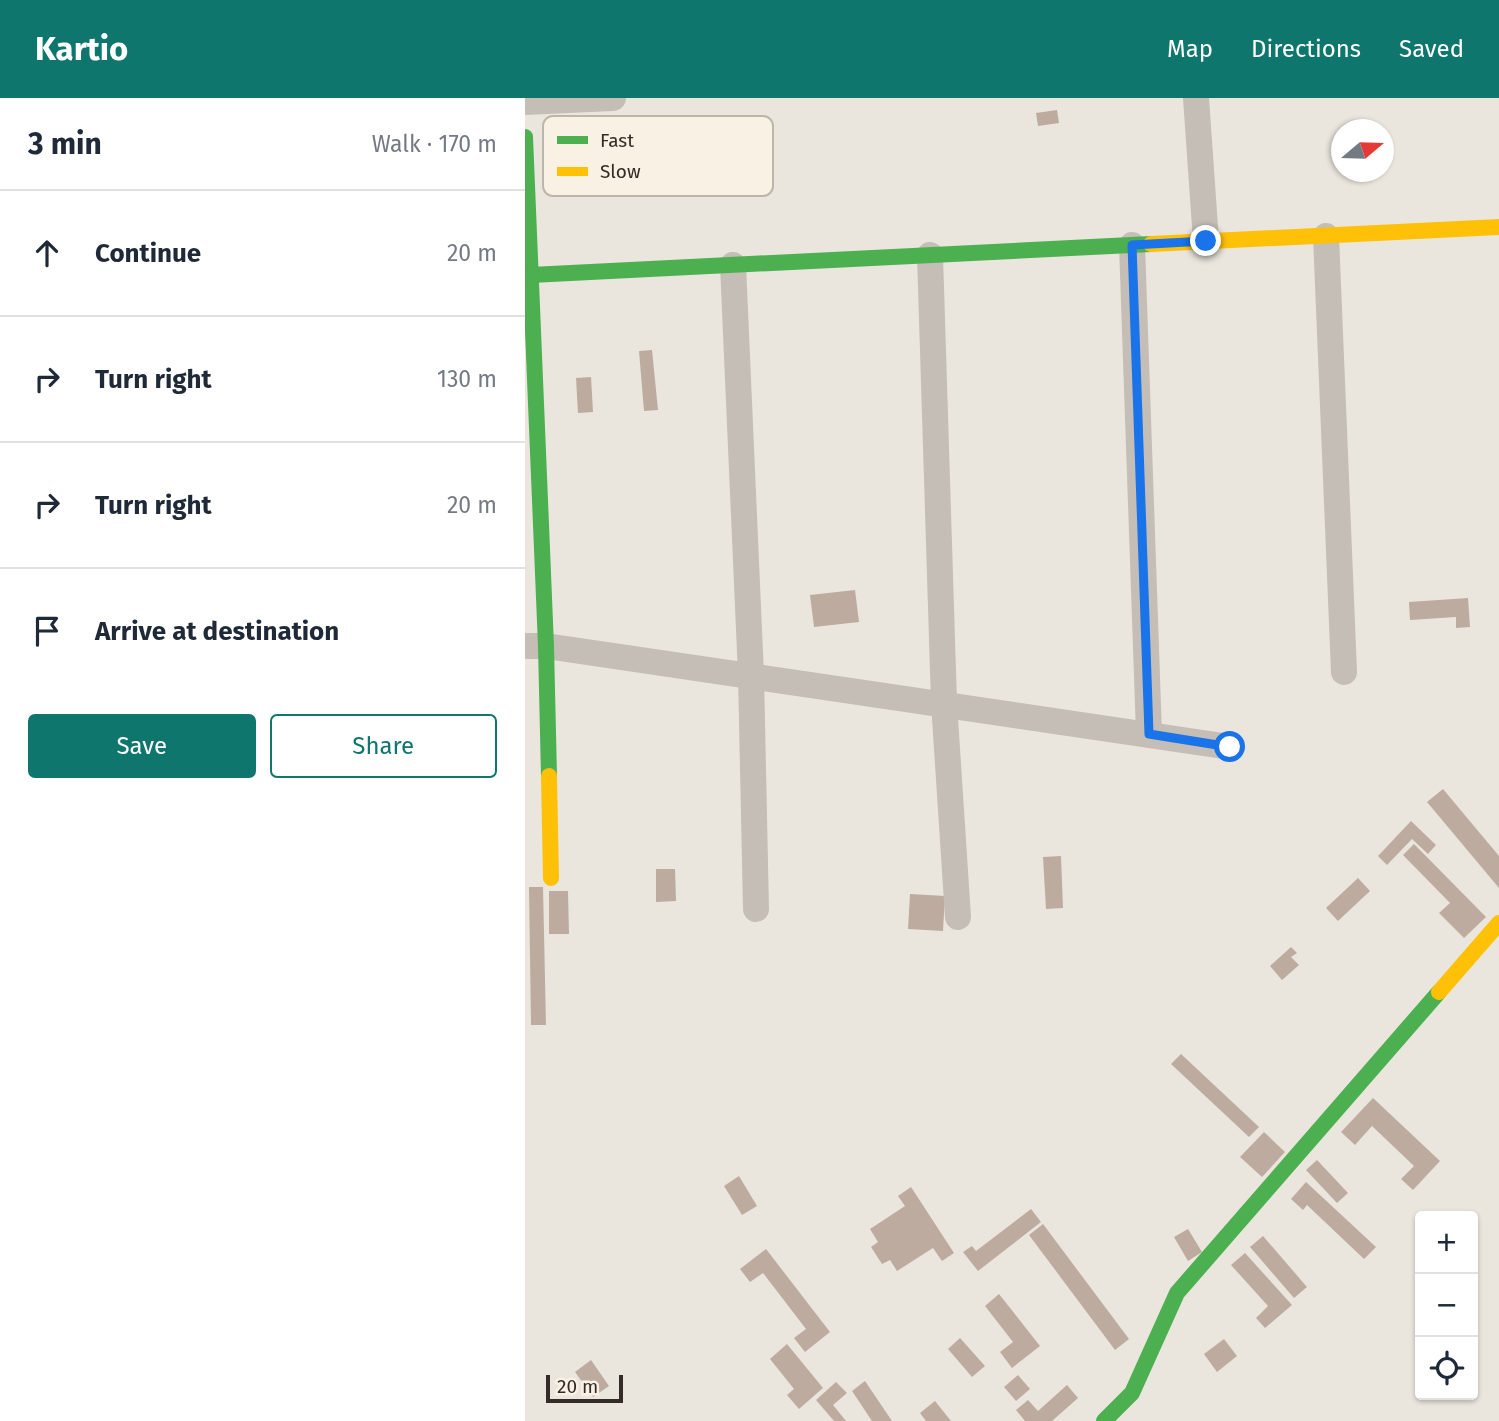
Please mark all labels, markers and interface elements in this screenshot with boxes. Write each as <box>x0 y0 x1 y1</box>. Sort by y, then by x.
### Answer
text: Kartio <box>35 29 128 69</box>
text: Map <box>1167 35 1213 63</box>
text: Directions <box>1251 35 1361 63</box>
text: Saved <box>1399 35 1464 63</box>
legend <box>543 116 773 196</box>
north arrow <box>1331 119 1394 182</box>
text: 3 min <box>28 126 102 162</box>
text: Fast <box>600 129 634 152</box>
text: Walk · 170 m <box>372 130 497 158</box>
text: Slow <box>600 160 641 183</box>
route end <box>1190 225 1221 256</box>
icon: ahead <box>28 234 66 272</box>
text: Continue <box>95 238 201 269</box>
text: 20 m <box>447 239 497 267</box>
icon: right <box>28 360 66 398</box>
text: Turn right <box>95 364 212 395</box>
text: 130 m <box>437 365 497 393</box>
icon: right <box>28 486 66 524</box>
text: Turn right <box>95 490 212 521</box>
text: 20 m <box>447 491 497 519</box>
icon: arrive <box>28 612 66 650</box>
text: Arrive at destination <box>95 616 339 647</box>
button: Save <box>28 714 256 778</box>
button: Share <box>270 714 497 778</box>
route start <box>1214 731 1245 762</box>
map controls <box>1415 1211 1478 1400</box>
button: + <box>1415 1211 1478 1274</box>
button: − <box>1415 1274 1478 1337</box>
button: locate <box>1415 1337 1478 1400</box>
scale bar <box>546 1372 623 1404</box>
text: 20 m <box>557 1375 598 1398</box>

